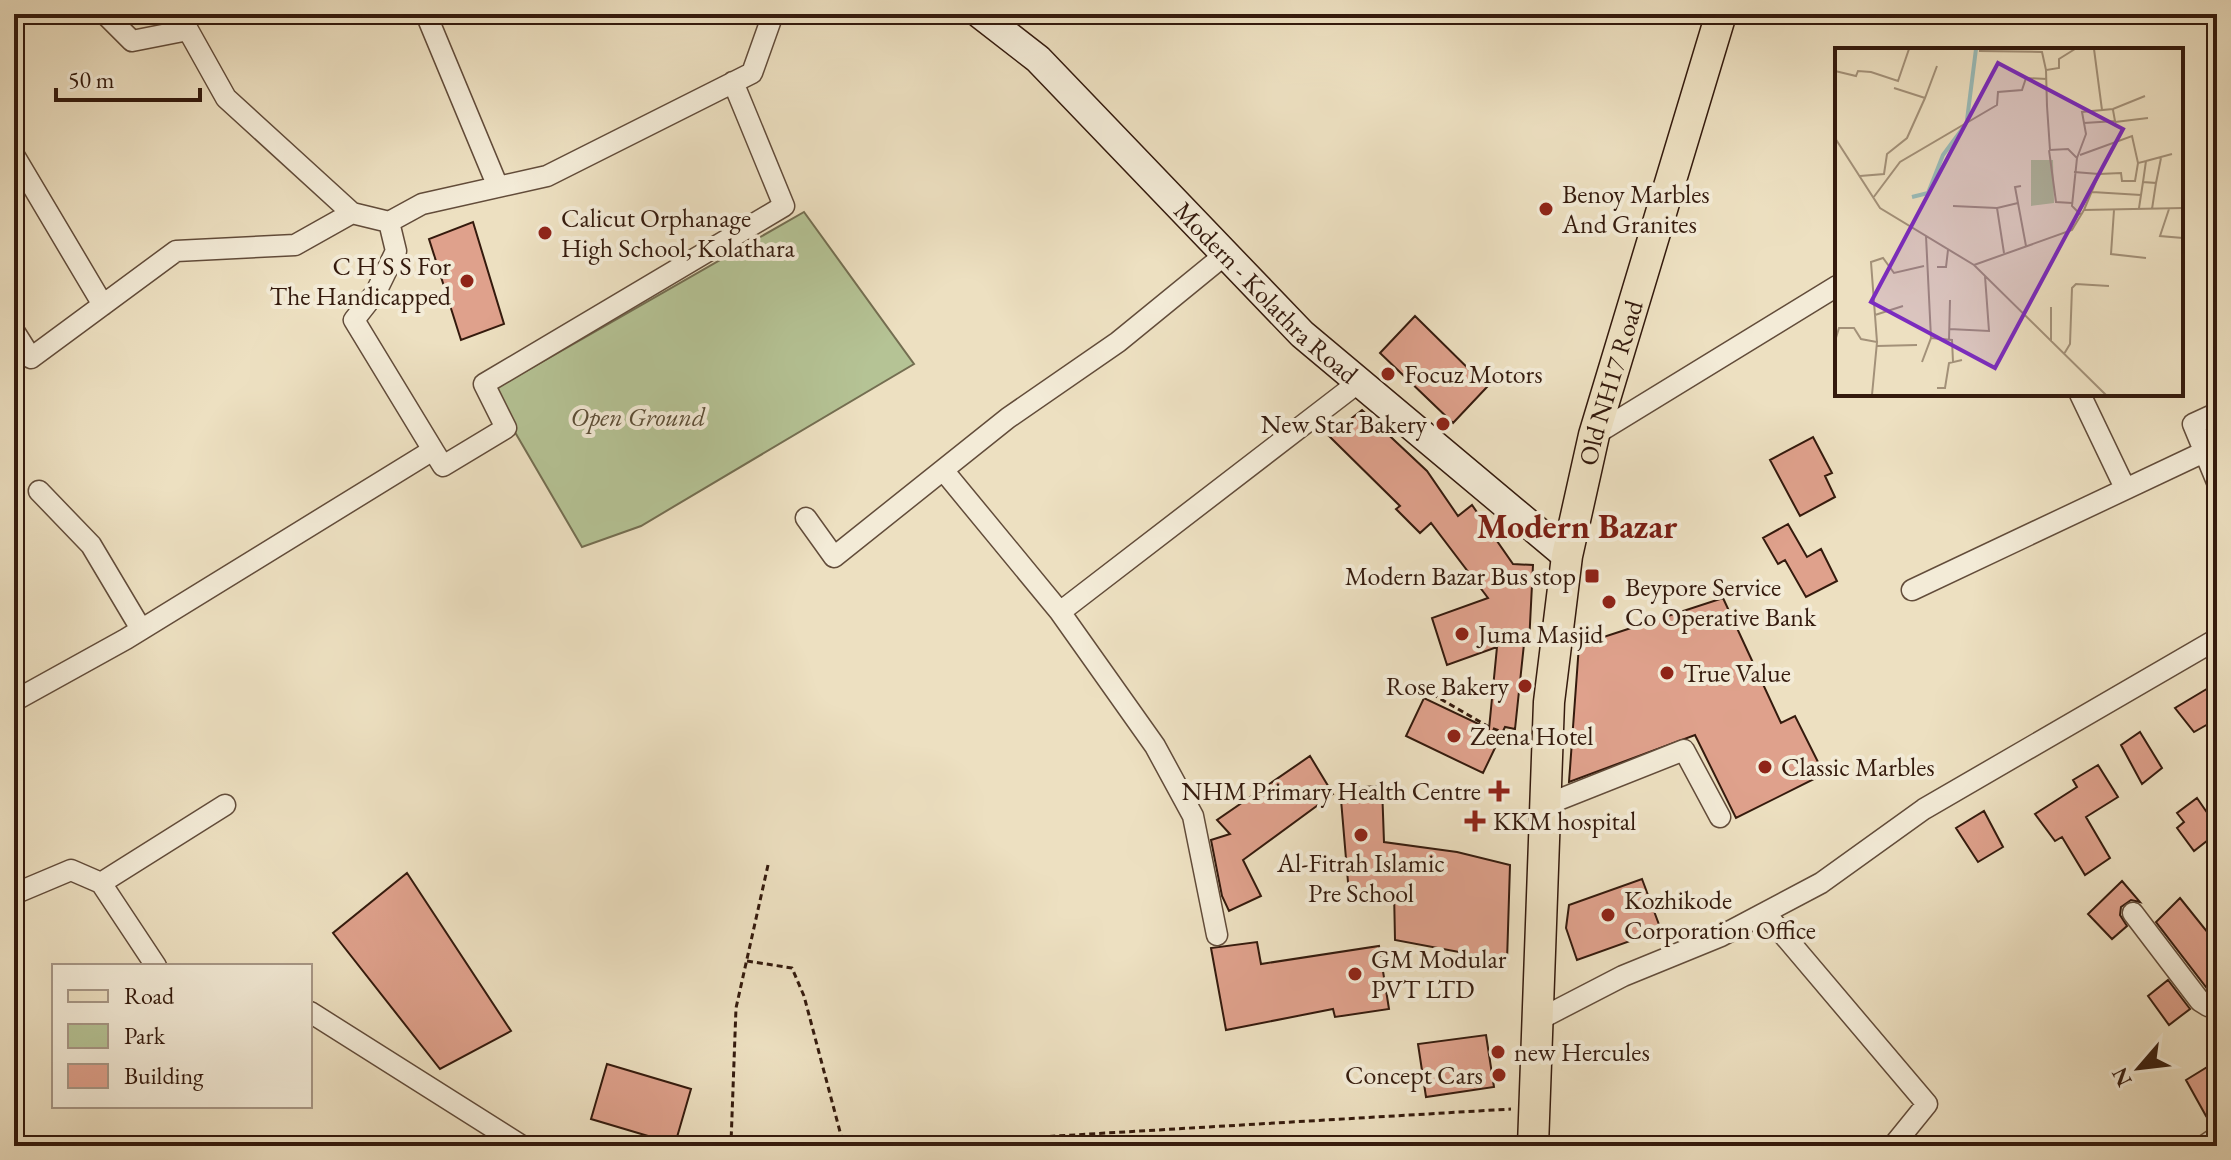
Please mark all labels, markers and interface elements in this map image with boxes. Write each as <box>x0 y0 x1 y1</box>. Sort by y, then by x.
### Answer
inset map <box>1835 48 2183 396</box>
scale bar <box>56 52 200 102</box>
text: 50 m <box>68 64 115 95</box>
place label: Benoy Marbles And Granites <box>1561 177 1710 241</box>
street label: Modern - Kolathra Road <box>1167 194 1366 392</box>
marker: Benoy Marbles And Granites <box>1537 200 1555 218</box>
place label: Calicut Orphanage High School, Kolathara <box>561 201 796 265</box>
marker: Calicut Orphanage High School, Kolathara <box>536 224 554 242</box>
place label: C H S S For The Handicapped <box>270 249 452 313</box>
marker: C H S S For The Handicapped <box>458 272 476 290</box>
street label: Old NH17 Road <box>1571 295 1651 469</box>
place label: Focuz Motors <box>1404 357 1543 391</box>
marker: Focuz Motors <box>1379 365 1397 383</box>
park label: Open Ground <box>571 400 706 434</box>
place label: New Star Bakery <box>1261 407 1428 441</box>
marker: New Star Bakery <box>1434 415 1452 433</box>
district label: Modern Bazar <box>1477 504 1677 548</box>
place label: Modern Bazar Bus stop <box>1345 559 1576 593</box>
marker: Modern Bazar Bus stop <box>1583 567 1601 585</box>
place label: Beypore Service Co Operative Bank <box>1625 570 1817 634</box>
marker: Beypore Service Co Operative Bank <box>1600 593 1618 611</box>
place label: Juma Masjid <box>1476 617 1604 651</box>
marker: Juma Masjid <box>1453 625 1471 643</box>
place label: True Value <box>1683 656 1791 690</box>
marker: True Value <box>1658 664 1676 682</box>
place label: Rose Bakery <box>1386 669 1510 703</box>
marker: Rose Bakery <box>1516 677 1534 695</box>
place label: Zeena Hotel <box>1470 719 1593 753</box>
marker: Zeena Hotel <box>1445 727 1463 745</box>
place label: Classic Marbles <box>1781 750 1935 784</box>
marker: Classic Marbles <box>1756 758 1774 776</box>
place label: NHM Primary Health Centre <box>1182 774 1481 808</box>
marker: NHM Primary Health Centre <box>1488 780 1510 802</box>
place label: KKM hospital <box>1493 804 1636 838</box>
marker: KKM hospital <box>1464 810 1486 832</box>
marker: Al-Fitrah Islamic Pre School <box>1352 826 1370 844</box>
place label: Al-Fitrah Islamic Pre School <box>1276 846 1445 910</box>
place label: Kozhikode Corporation Office <box>1624 883 1816 947</box>
marker: Kozhikode Corporation Office <box>1599 906 1617 924</box>
place label: GM Modular PVT LTD <box>1371 942 1507 1006</box>
legend <box>52 964 312 1108</box>
marker: GM Modular PVT LTD <box>1346 965 1364 983</box>
text: Road <box>124 980 175 1011</box>
text: Park <box>124 1020 166 1051</box>
north arrow <box>2099 1028 2179 1108</box>
place label: new Hercules <box>1514 1035 1650 1069</box>
marker: new Hercules <box>1489 1043 1507 1061</box>
place label: Concept Cars <box>1345 1058 1483 1092</box>
text: Building <box>124 1060 204 1091</box>
text: N <box>2105 1062 2139 1092</box>
marker: Concept Cars <box>1490 1066 1508 1084</box>

